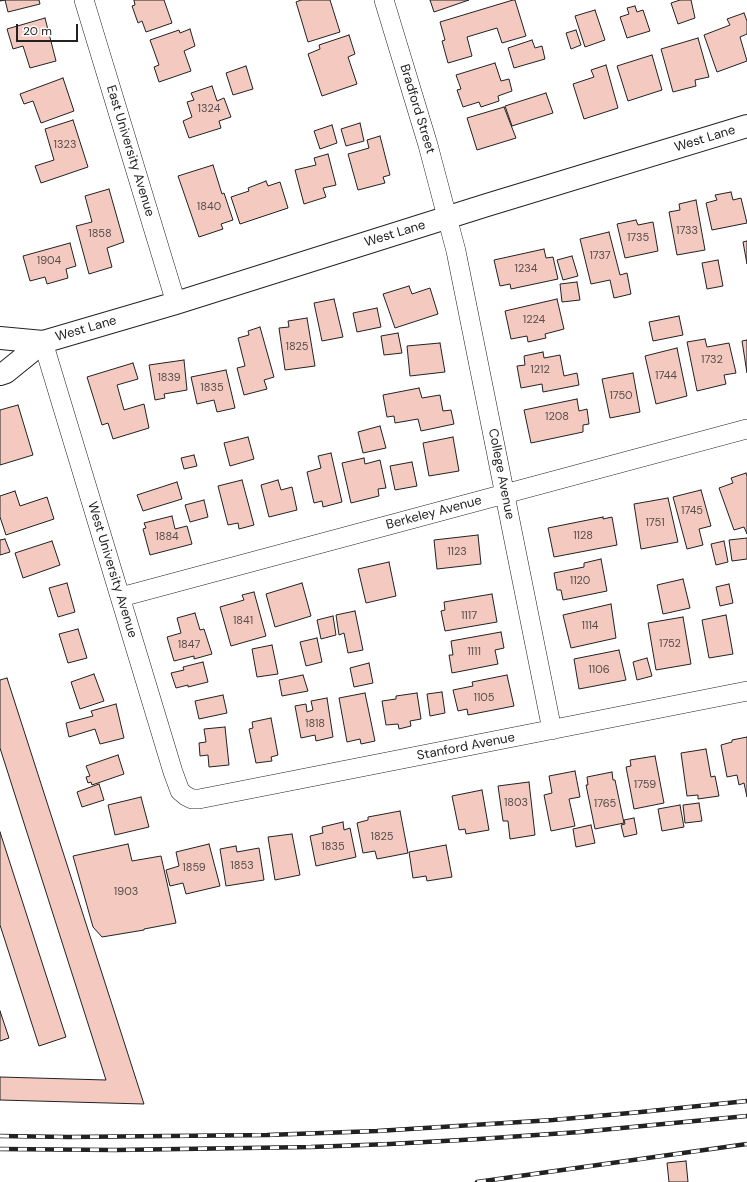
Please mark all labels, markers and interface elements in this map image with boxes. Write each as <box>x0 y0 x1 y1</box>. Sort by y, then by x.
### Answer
scale bar <box>18 16 80 42</box>
text: 20 m <box>23 23 52 39</box>
street label: Bradford Street <box>396 62 438 156</box>
street label: East University Avenue <box>103 83 157 219</box>
house number: 1324 <box>198 102 220 116</box>
street label: West Lane <box>673 122 737 156</box>
house number: 1323 <box>54 138 76 152</box>
house number: 1840 <box>197 200 221 214</box>
street label: West Lane <box>363 217 427 251</box>
house number: 1733 <box>676 224 698 238</box>
house number: 1858 <box>88 227 112 241</box>
house number: 1735 <box>627 231 649 245</box>
house number: 1737 <box>589 249 611 263</box>
house number: 1904 <box>37 254 61 268</box>
house number: 1234 <box>515 262 537 276</box>
street label: West Lane <box>54 313 118 345</box>
house number: 1224 <box>523 313 545 327</box>
house number: 1825 <box>286 340 308 354</box>
house number: 1732 <box>701 353 723 367</box>
house number: 1212 <box>530 363 550 377</box>
house number: 1744 <box>655 369 677 383</box>
house number: 1839 <box>157 371 181 385</box>
house number: 1835 <box>200 381 224 395</box>
house number: 1750 <box>609 389 633 403</box>
house number: 1208 <box>545 410 569 424</box>
street label: College Avenue <box>485 427 517 521</box>
street label: Berkeley Avenue <box>384 493 484 533</box>
street label: West University Avenue <box>84 500 140 640</box>
house number: 1745 <box>681 504 703 518</box>
house number: 1751 <box>645 516 665 530</box>
house number: 1128 <box>573 529 593 543</box>
house number: 1884 <box>155 530 179 544</box>
house number: 1123 <box>447 545 467 559</box>
house number: 1120 <box>570 574 590 588</box>
house number: 1117 <box>461 609 477 623</box>
house number: 1841 <box>233 614 253 628</box>
house number: 1114 <box>582 619 598 633</box>
house number: 1752 <box>659 637 681 651</box>
house number: 1847 <box>178 638 200 652</box>
house number: 1111 <box>467 645 481 659</box>
house number: 1106 <box>588 663 610 677</box>
house number: 1105 <box>473 691 495 705</box>
house number: 1818 <box>305 717 325 731</box>
street label: Stanford Avenue <box>416 730 516 764</box>
house number: 1759 <box>634 778 656 792</box>
house number: 1803 <box>504 796 528 810</box>
house number: 1765 <box>594 797 616 811</box>
house number: 1825 <box>371 830 393 844</box>
house number: 1835 <box>321 840 345 854</box>
house number: 1853 <box>230 859 254 873</box>
house number: 1859 <box>182 861 206 875</box>
house number: 1903 <box>114 885 138 899</box>

